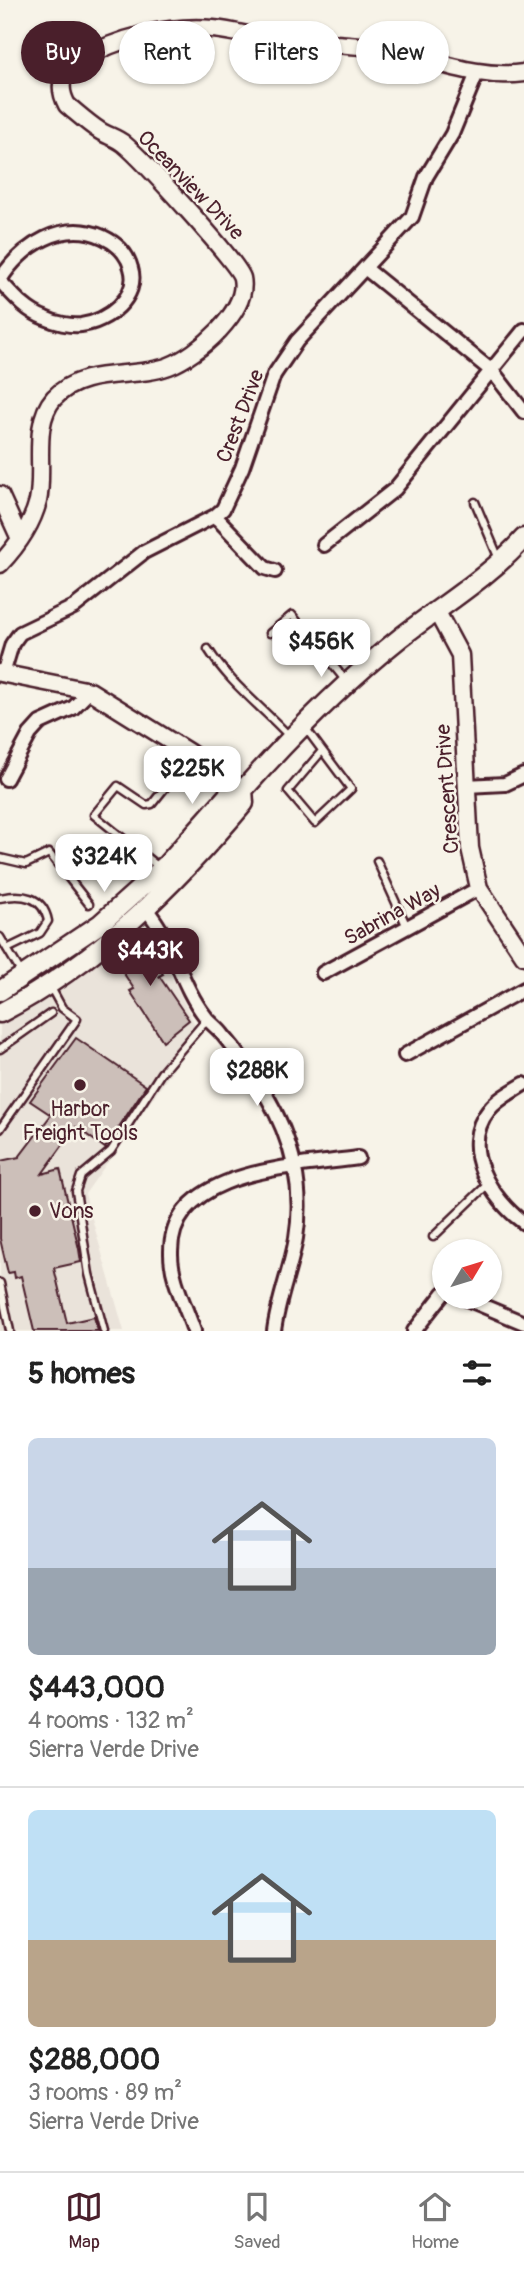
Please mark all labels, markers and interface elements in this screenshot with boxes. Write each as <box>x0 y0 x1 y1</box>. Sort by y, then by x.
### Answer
chip: Buy <box>21 21 105 84</box>
chip: Rent <box>119 21 215 84</box>
chip: Filters <box>229 21 342 84</box>
chip: New <box>356 21 449 84</box>
street label: Oceanview Drive <box>131 125 250 246</box>
street label: Crest Drive <box>210 365 271 467</box>
pin: $456K <box>272 620 370 679</box>
text: $456K <box>288 627 354 656</box>
street label: Crescent Drive <box>429 723 465 855</box>
pin: $225K <box>143 746 241 806</box>
text: $225K <box>160 754 224 783</box>
pin: $324K <box>55 834 153 894</box>
text: $324K <box>71 842 137 871</box>
street label: Sabrina Way <box>339 877 445 952</box>
pin: $443K <box>101 928 199 988</box>
text: $443K <box>117 936 183 965</box>
pin: $288K <box>208 1048 306 1108</box>
text: $288K <box>226 1056 288 1085</box>
marker: Harbor Freight Tools <box>72 1077 88 1093</box>
place label: Harbor Freight Tools <box>22 1096 138 1147</box>
place label: Vons <box>49 1198 94 1225</box>
marker: Vons <box>27 1203 43 1219</box>
north arrow <box>432 1239 502 1309</box>
map controls <box>432 1239 502 1309</box>
icon: filters <box>458 1354 496 1392</box>
text: 5 homes <box>28 1355 135 1392</box>
icon: home <box>199 1483 325 1609</box>
text: $443,000 <box>28 1669 165 1706</box>
text: 4 rooms · 132 m² <box>28 1706 194 1735</box>
text: Sierra Verde Drive <box>28 1735 199 1764</box>
icon: home <box>199 1855 325 1981</box>
text: $288,000 <box>28 2041 160 2078</box>
text: 3 rooms · 89 m² <box>28 2078 182 2107</box>
text: Sierra Verde Drive <box>28 2107 199 2136</box>
tab: Map <box>65 2188 103 2254</box>
tab: Saved <box>233 2188 281 2254</box>
tab: Home <box>411 2188 459 2254</box>

